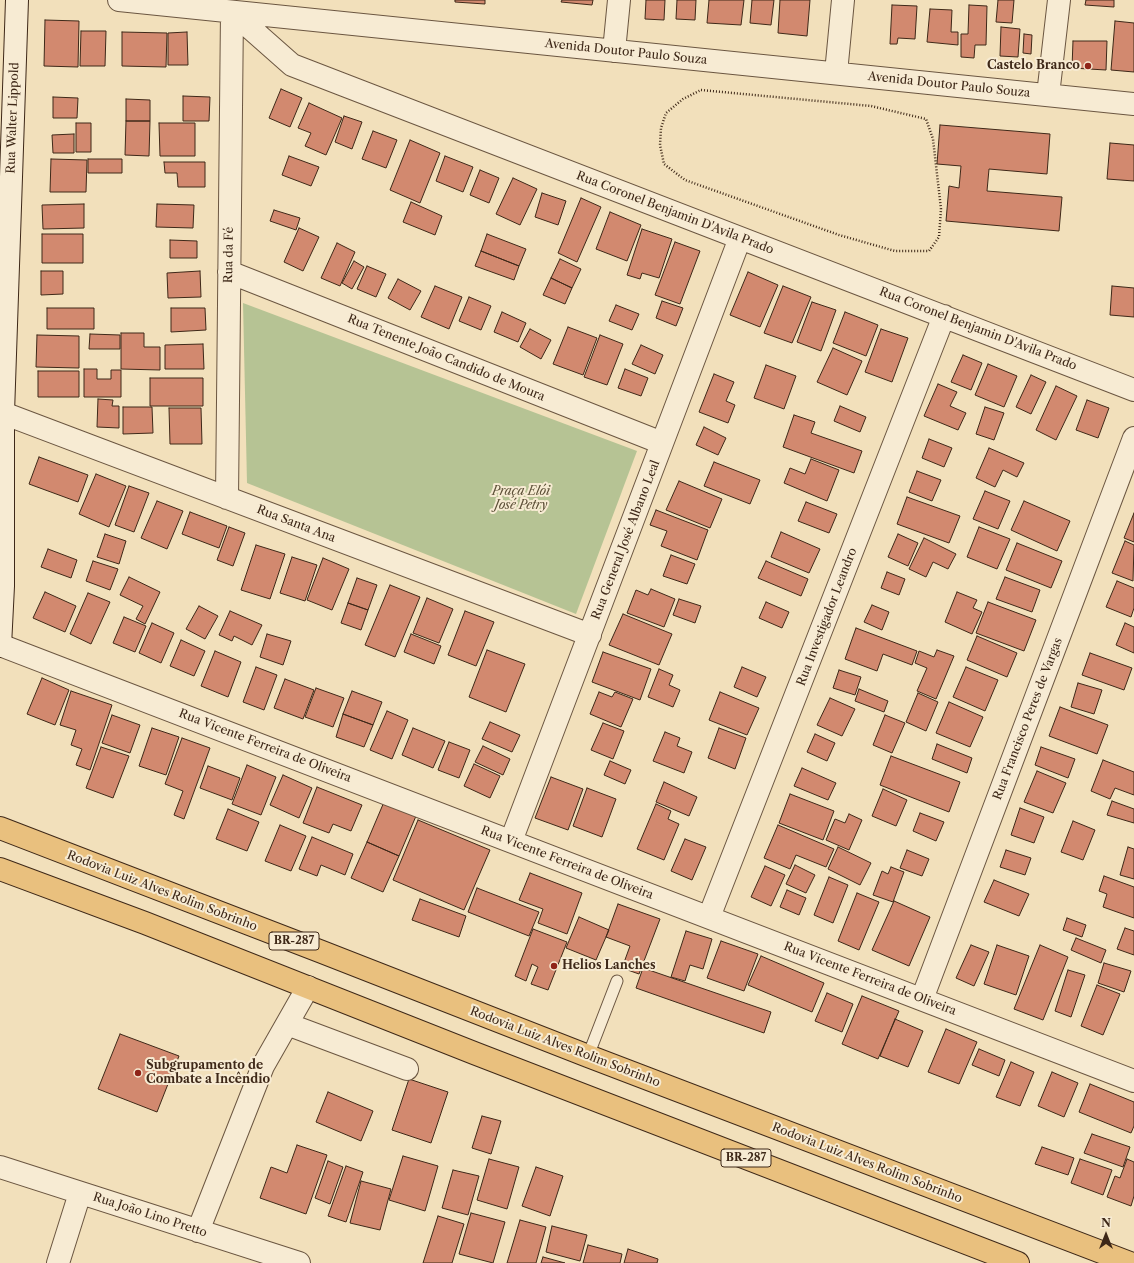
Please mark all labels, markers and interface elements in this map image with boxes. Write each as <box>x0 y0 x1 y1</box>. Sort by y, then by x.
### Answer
street label: Avenida Doutor Paulo Souza <box>544 36 708 68</box>
place label: Castelo Branco <box>987 59 1080 73</box>
marker: Castelo Branco <box>1083 61 1093 71</box>
street label: Rua Walter Lippold <box>4 62 22 174</box>
street label: Avenida Doutor Paulo Souza <box>867 69 1031 101</box>
street label: Rua Coronel Benjamin D'Avila Prado <box>574 169 776 257</box>
street label: Rua da Fé <box>221 227 237 283</box>
street label: Rua Coronel Benjamin D'Avila Prado <box>877 285 1079 373</box>
street label: Rua Tenente João Candido de Moura <box>345 312 547 404</box>
street label: Rua General José Albano Leal <box>589 458 663 622</box>
park label: Praça Elói José Petry <box>492 485 550 513</box>
street label: Rua Santa Ana <box>255 502 337 546</box>
street label: Rua Investigador Leandro <box>794 546 860 688</box>
street label: Rua Francisco Peres de Vargas <box>990 636 1066 802</box>
street label: Rua Vicente Ferreira de Oliveira <box>177 706 353 786</box>
street label: Rua Vicente Ferreira de Oliveira <box>479 823 655 903</box>
street label: Rodovia Luiz Alves Rolim Sobrinho <box>65 848 259 934</box>
road number: BR-287 <box>269 932 319 950</box>
street label: Rua Vicente Ferreira de Oliveira <box>782 939 958 1019</box>
place label: Helios Lanches <box>562 959 656 973</box>
marker: Helios Lanches <box>549 961 559 971</box>
street label: Rodovia Luiz Alves Rolim Sobrinho <box>468 1004 662 1090</box>
place label: Subgrupamento de Combate a Incêndio <box>146 1059 270 1087</box>
marker: Subgrupamento de Combate a Incêndio <box>133 1068 143 1078</box>
street label: Rodovia Luiz Alves Rolim Sobrinho <box>770 1120 964 1206</box>
road number: BR-287 <box>721 1149 771 1167</box>
street label: Rua João Lino Pretto <box>91 1190 209 1240</box>
north arrow <box>1086 1215 1126 1255</box>
text: N <box>1101 1216 1111 1230</box>

